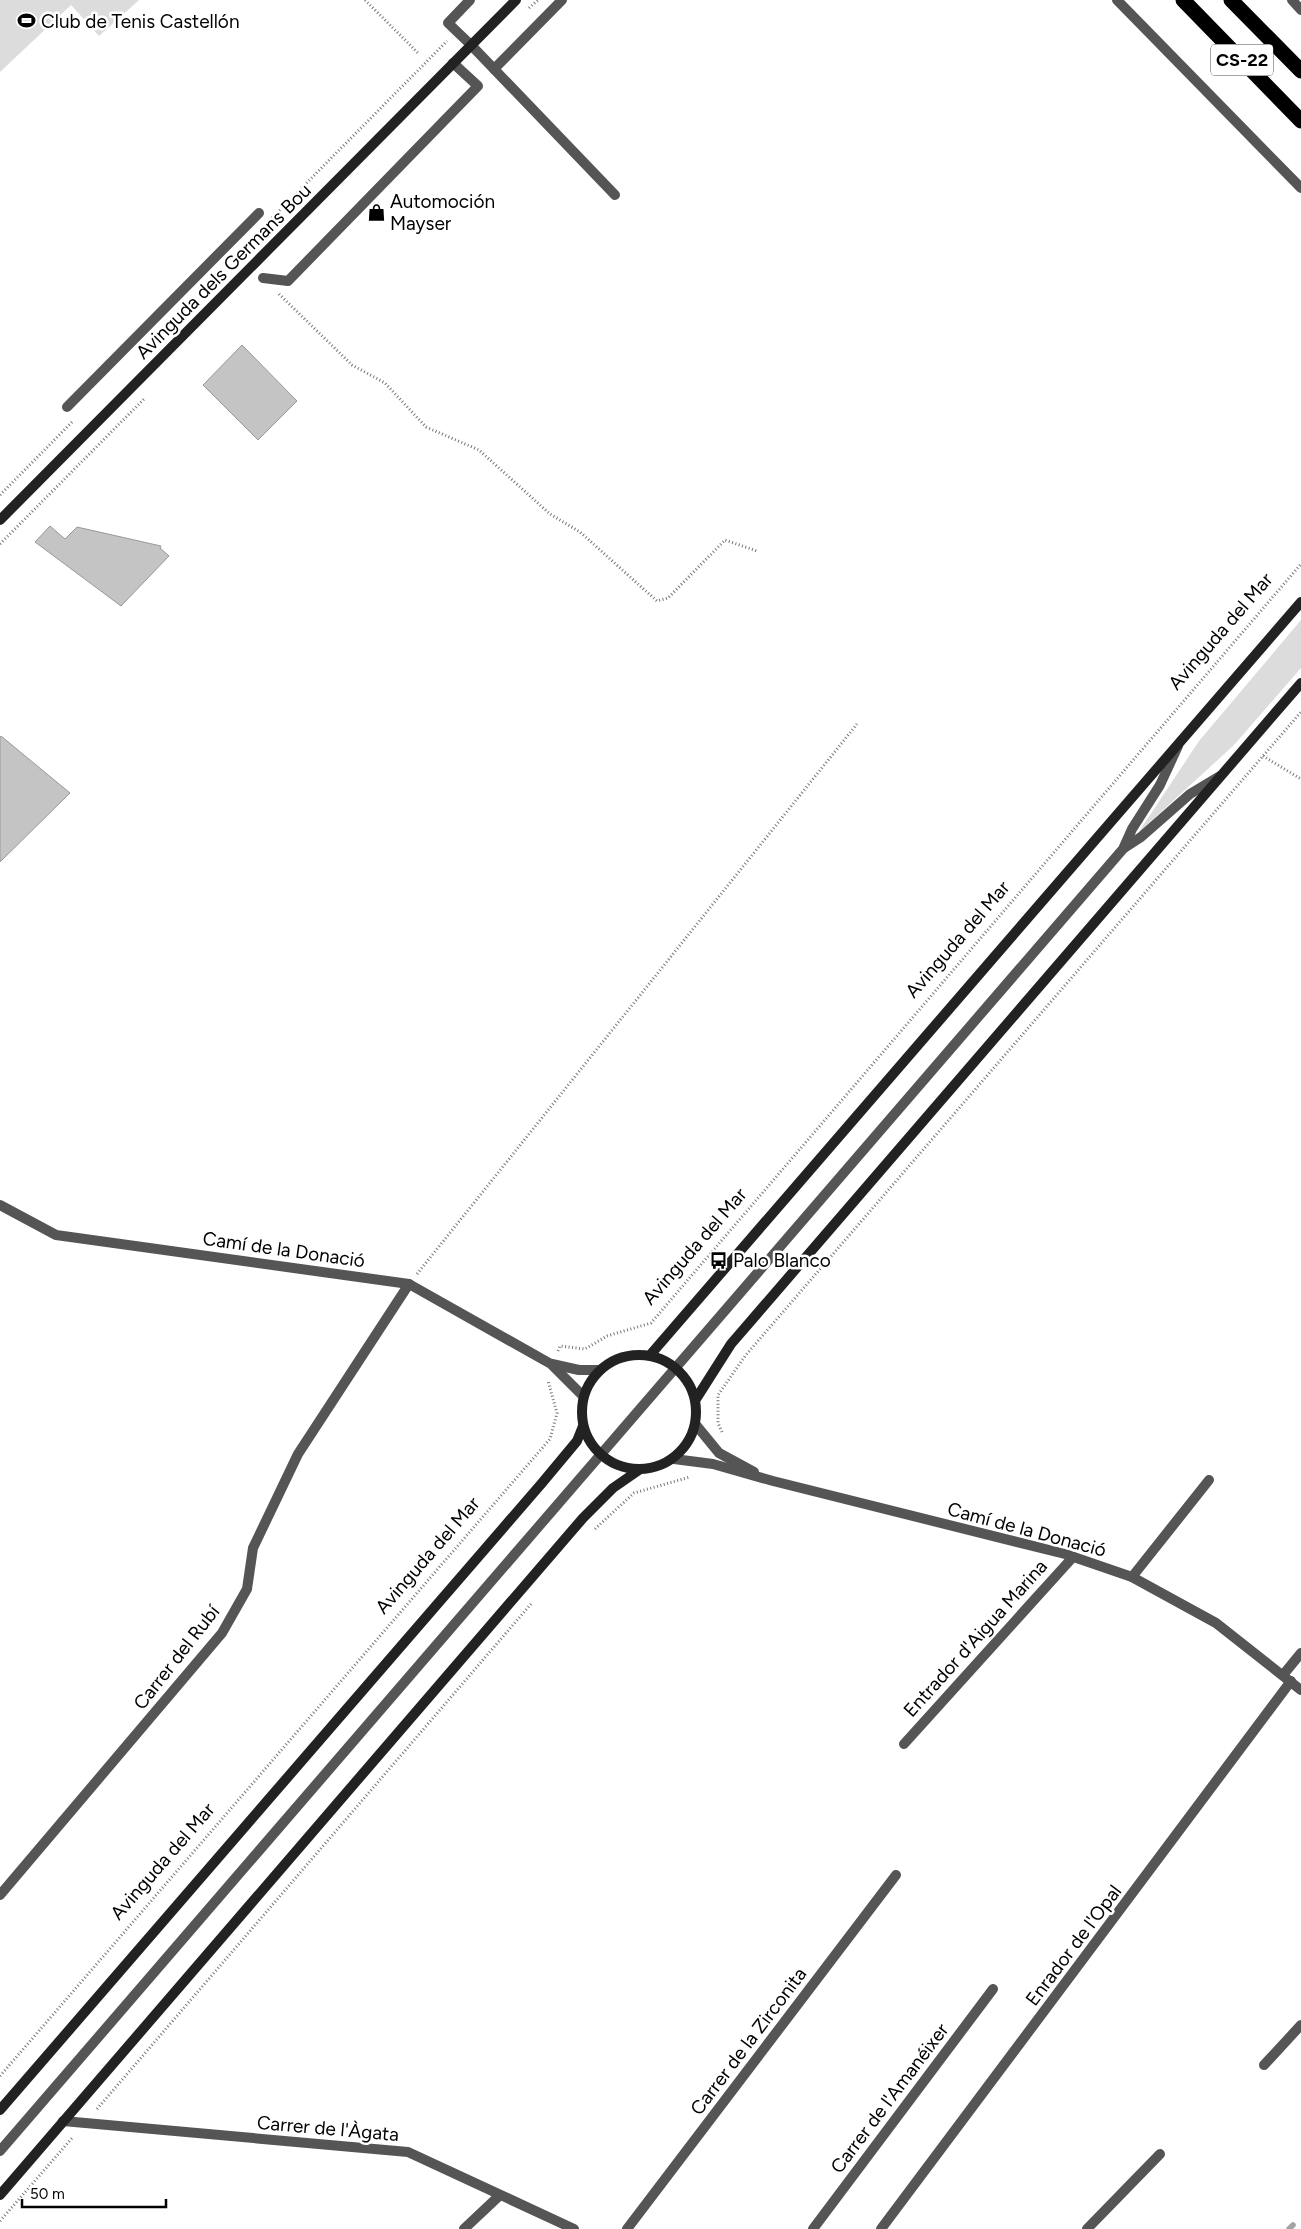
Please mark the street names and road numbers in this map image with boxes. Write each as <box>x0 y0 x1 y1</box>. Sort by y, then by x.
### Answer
road number: CS-22 <box>1211 44 1273 76</box>
street label: Avinguda dels Germans Bou <box>131 179 316 364</box>
street label: Avinguda del Mar <box>1163 568 1278 694</box>
street label: Avinguda del Mar <box>900 876 1015 1002</box>
street label: Avinguda del Mar <box>637 1183 752 1309</box>
street label: Camí de la Donació <box>201 1227 366 1272</box>
street label: Avinguda del Mar <box>370 1492 485 1618</box>
street label: Camí de la Donació <box>945 1497 1109 1562</box>
street label: Entrador d'Aigua Marina <box>899 1555 1052 1722</box>
street label: Carrer del Rubí <box>128 1599 225 1714</box>
street label: Avinguda del Mar <box>105 1798 220 1924</box>
street label: Enrador de l'Opal <box>1021 1880 1126 2010</box>
street label: Carrer de la Zirconita <box>685 1963 811 2120</box>
street label: Carrer de l'Amanéixer <box>826 2018 954 2178</box>
street label: Carrer de l'Àgata <box>256 2111 400 2146</box>

